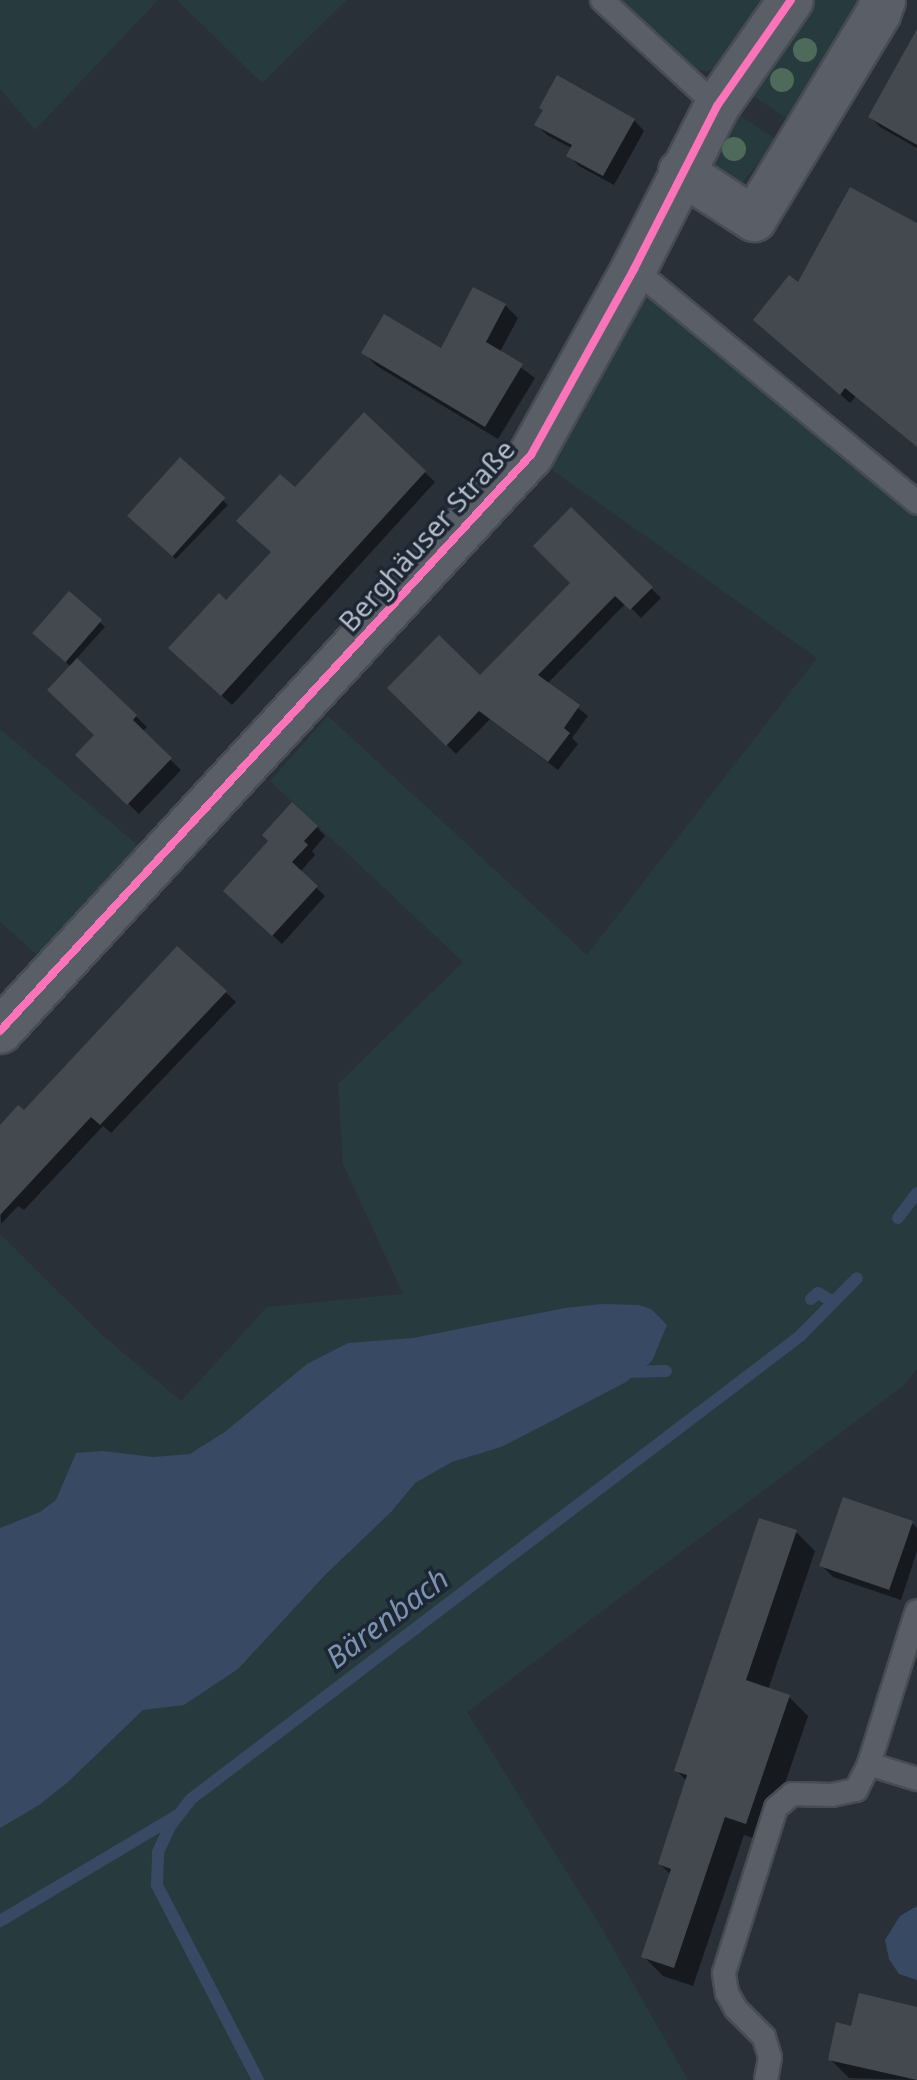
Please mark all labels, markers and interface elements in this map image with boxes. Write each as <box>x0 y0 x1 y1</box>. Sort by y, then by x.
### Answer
street label: Berghäuser Straße <box>331 432 521 638</box>
water label: Bärenbach <box>319 1560 455 1676</box>

